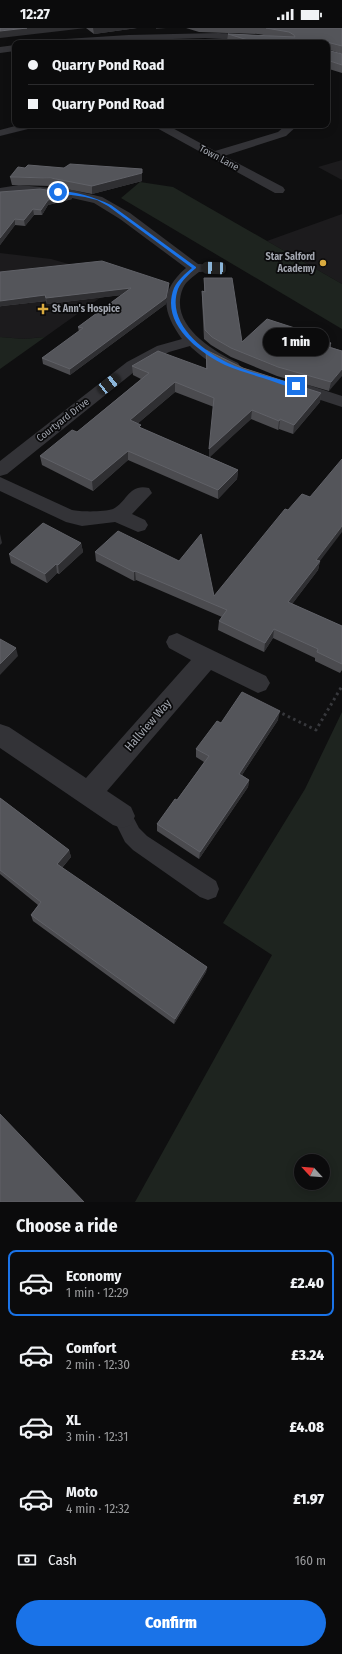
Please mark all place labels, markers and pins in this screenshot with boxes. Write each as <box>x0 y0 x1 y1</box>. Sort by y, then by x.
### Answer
place label: Star Salford Academy <box>266 251 315 275</box>
marker: Star Salford Academy <box>318 258 328 268</box>
marker: St Ann's Hospice <box>37 303 49 315</box>
place label: St Ann's Hospice <box>52 303 120 315</box>

